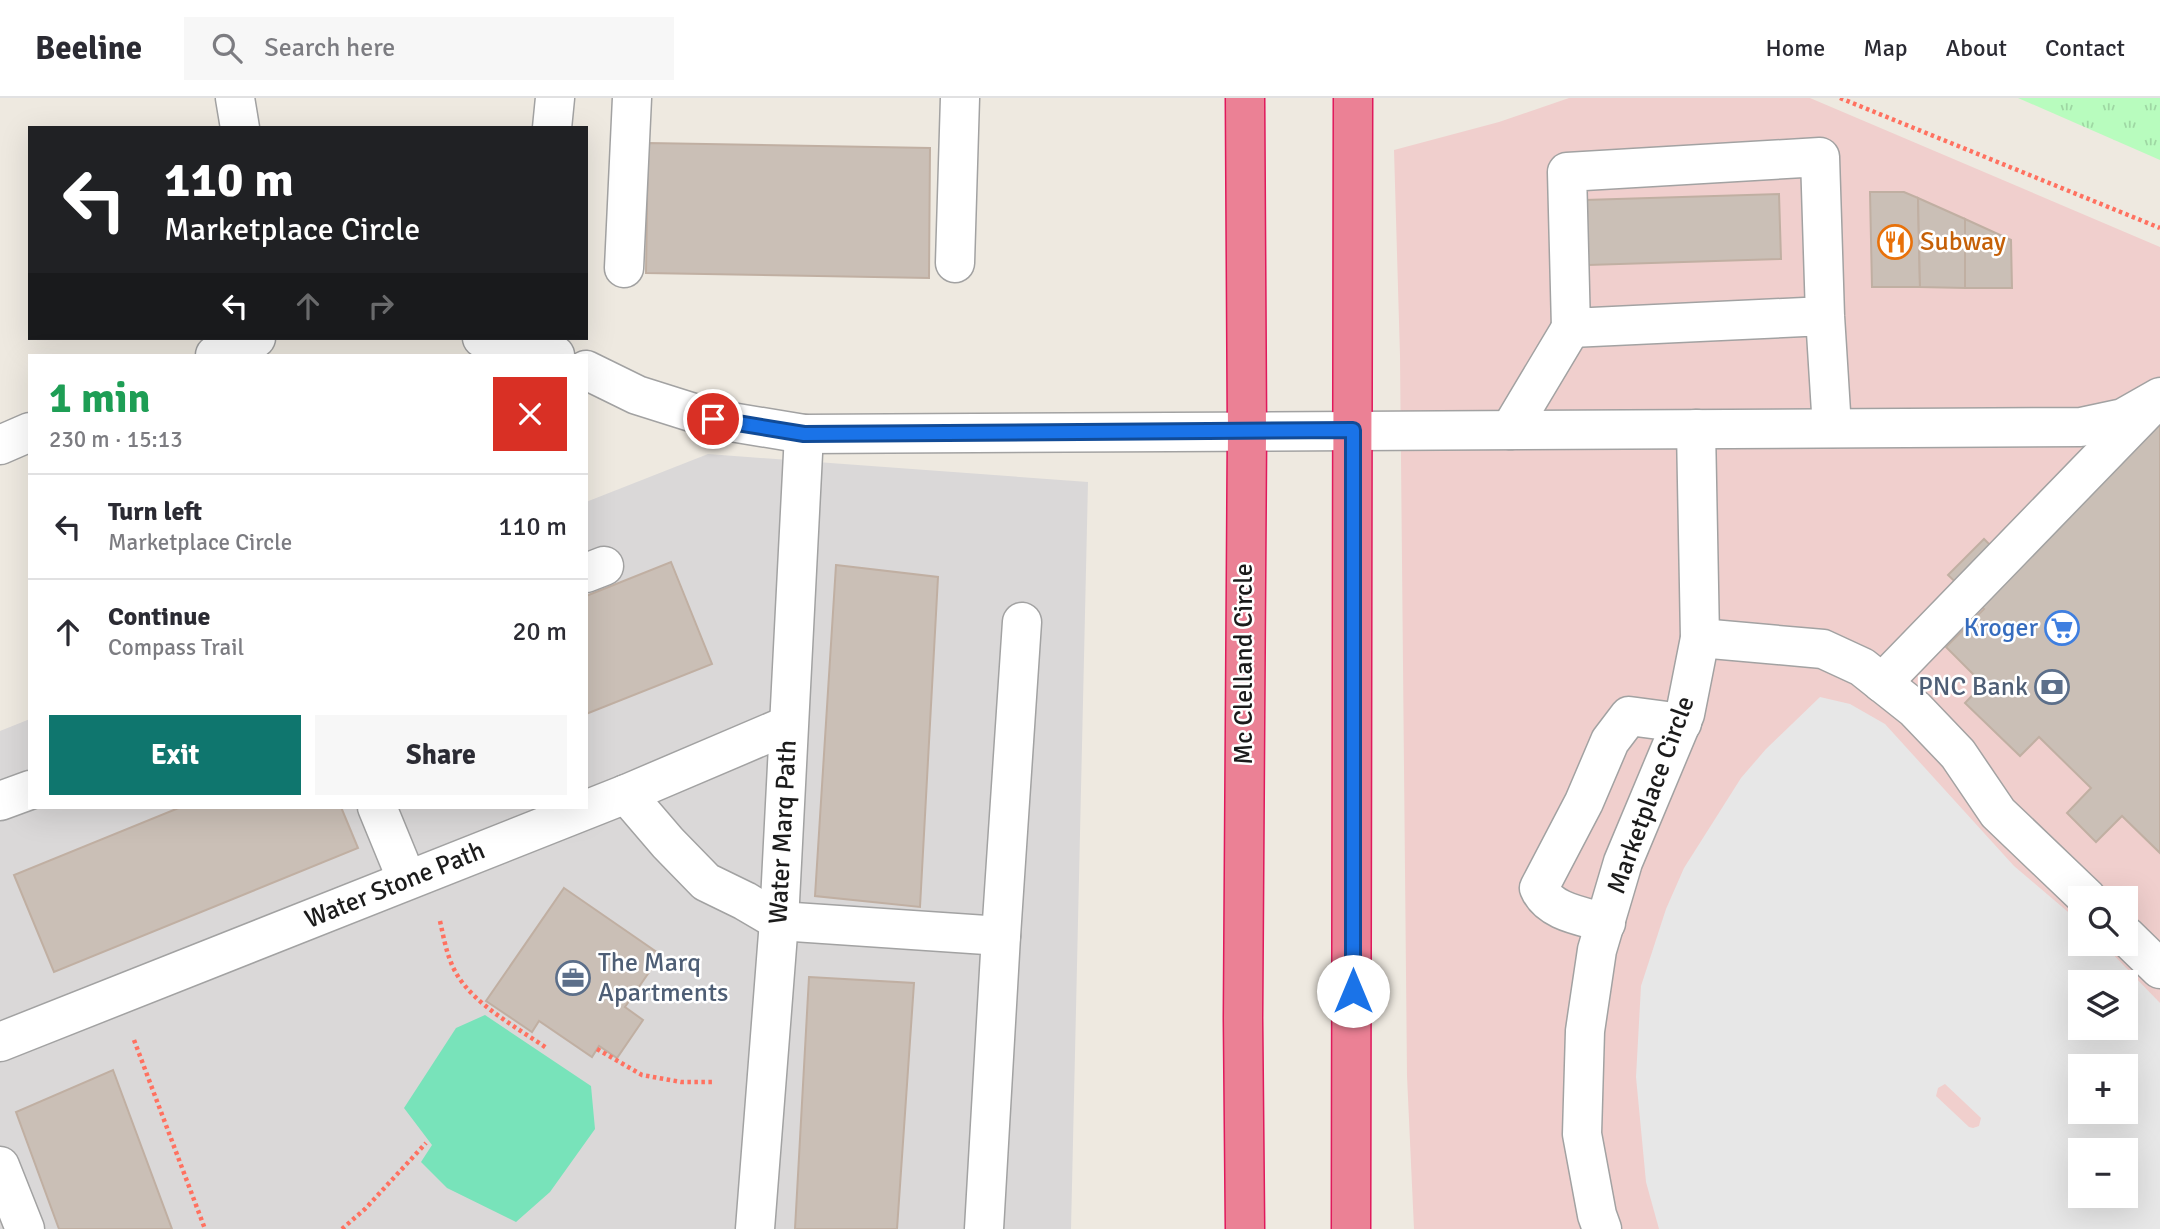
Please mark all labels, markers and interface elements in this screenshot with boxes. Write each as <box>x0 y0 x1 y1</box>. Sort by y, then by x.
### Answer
search box <box>184 17 674 80</box>
text: Beeline <box>35 28 142 69</box>
icon: search <box>208 29 246 67</box>
text: Search here <box>264 32 395 64</box>
text: Home <box>1765 33 1825 63</box>
text: Map <box>1863 33 1908 63</box>
text: About <box>1946 33 2007 63</box>
text: Contact <box>2045 33 2125 63</box>
text: 110 m <box>164 150 294 210</box>
icon: left <box>49 154 140 245</box>
text: Marketplace Circle <box>164 210 420 249</box>
restaurant icon: Subway <box>1876 223 1914 261</box>
place label: Subway <box>1920 226 2006 258</box>
icon: left <box>216 287 254 325</box>
icon: ahead <box>289 287 327 325</box>
icon: right <box>362 287 400 325</box>
text: 1 min <box>49 373 150 424</box>
button: close <box>493 377 567 451</box>
pin <box>683 389 743 449</box>
icon: arrive <box>694 400 732 438</box>
text: 230 m · 15:13 <box>49 425 183 454</box>
text: Turn left <box>108 496 202 528</box>
icon: left <box>49 508 87 546</box>
text: 110 m <box>498 511 567 543</box>
text: Marketplace Circle <box>108 528 292 557</box>
street label: Mc Clelland Circle <box>1228 563 1260 765</box>
text: Continue <box>108 601 210 633</box>
supermarket icon: Kroger <box>2043 609 2081 647</box>
place label: Kroger <box>1964 612 2038 644</box>
icon: ahead <box>49 613 87 651</box>
text: 20 m <box>512 616 567 648</box>
text: Compass Trail <box>108 633 244 662</box>
bank icon: PNC Bank <box>2033 668 2071 706</box>
place label: PNC Bank <box>1918 671 2028 703</box>
street label: Marketplace Circle <box>1600 692 1702 898</box>
button: Exit <box>49 715 301 795</box>
button: Share <box>315 715 567 795</box>
street label: Water Marq Path <box>762 739 804 925</box>
street label: Water Stone Path <box>300 834 490 936</box>
map controls <box>2068 886 2138 1208</box>
button: search <box>2068 886 2138 956</box>
place label: The Marq Apartments <box>598 947 728 1009</box>
position arrow <box>1316 954 1390 1028</box>
office icon: The Marq Apartments <box>554 959 592 997</box>
button: layers <box>2068 970 2138 1040</box>
button: + <box>2068 1054 2138 1124</box>
button: − <box>2068 1138 2138 1208</box>

